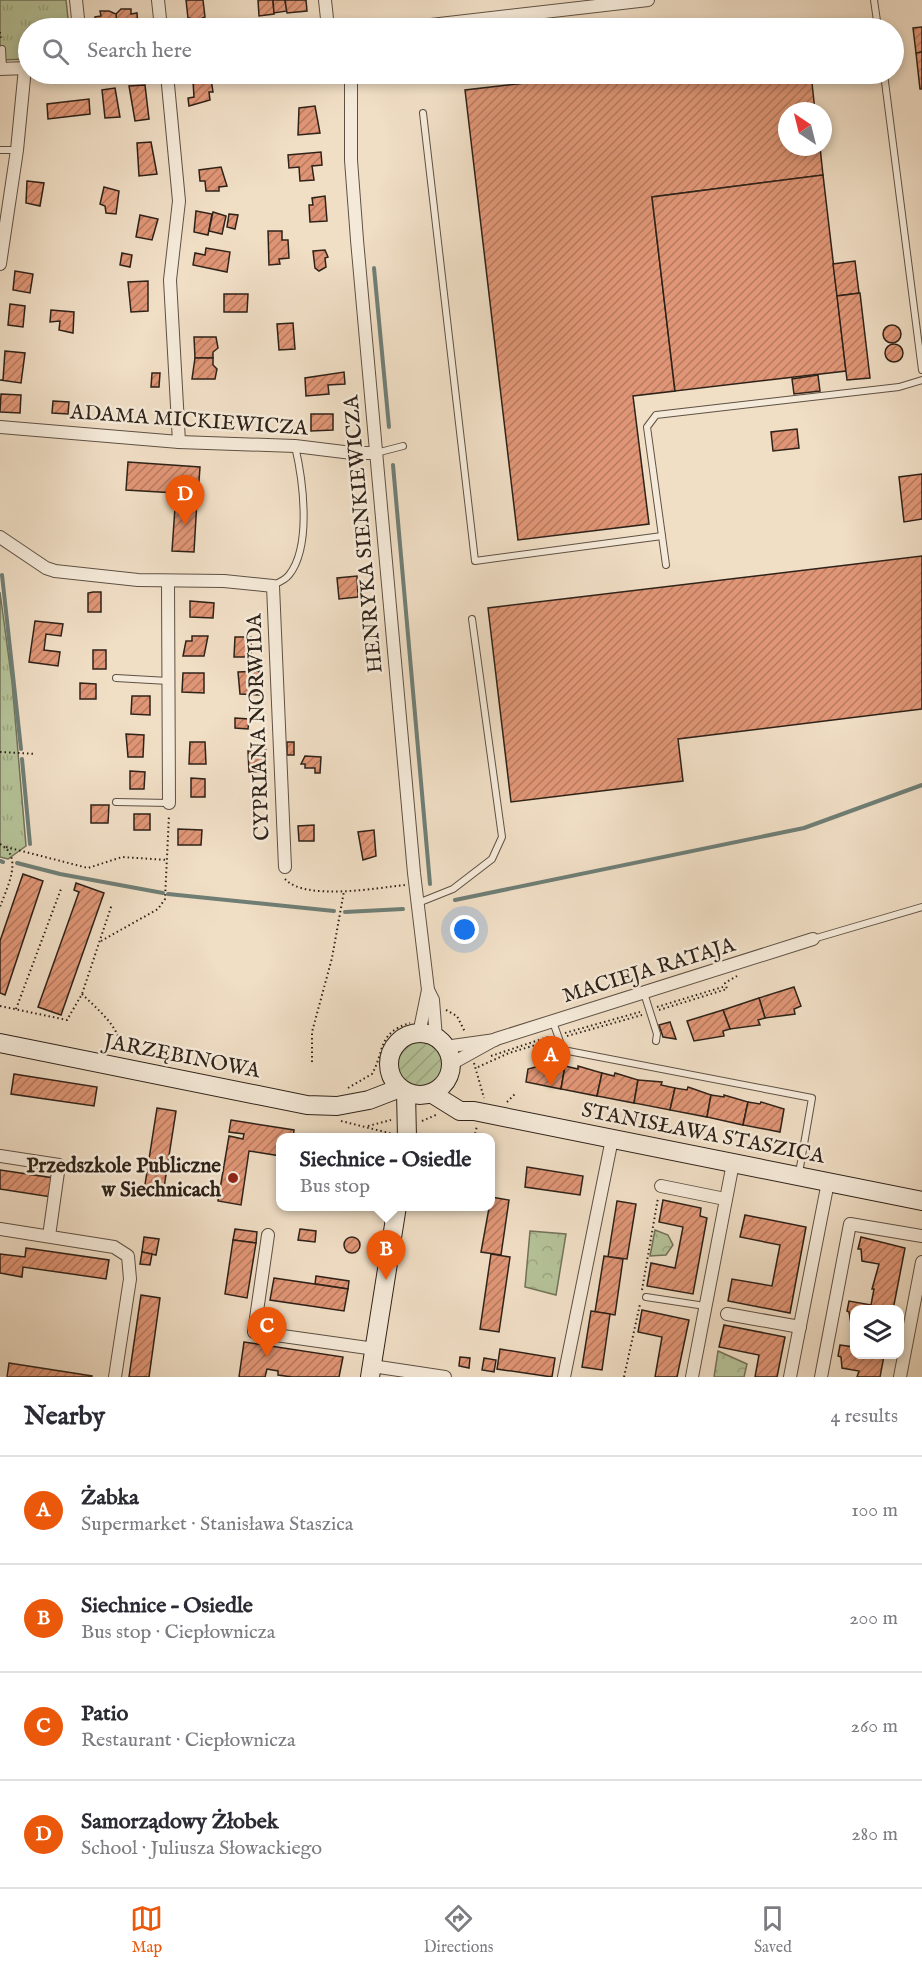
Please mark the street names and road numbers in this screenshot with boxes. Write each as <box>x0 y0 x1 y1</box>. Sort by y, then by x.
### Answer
street label: HENRYKA SIENKIEWICZA <box>338 393 390 674</box>
street label: ADAMA MICKIEWICZA <box>68 399 310 443</box>
street label: CYPRIANA NORWIDA <box>242 612 276 841</box>
street label: MACIEJA RATAJA <box>559 932 739 1010</box>
street label: JARZĘBINOWA <box>100 1028 263 1086</box>
street label: STANISŁAWA STASZICA <box>579 1097 828 1171</box>

